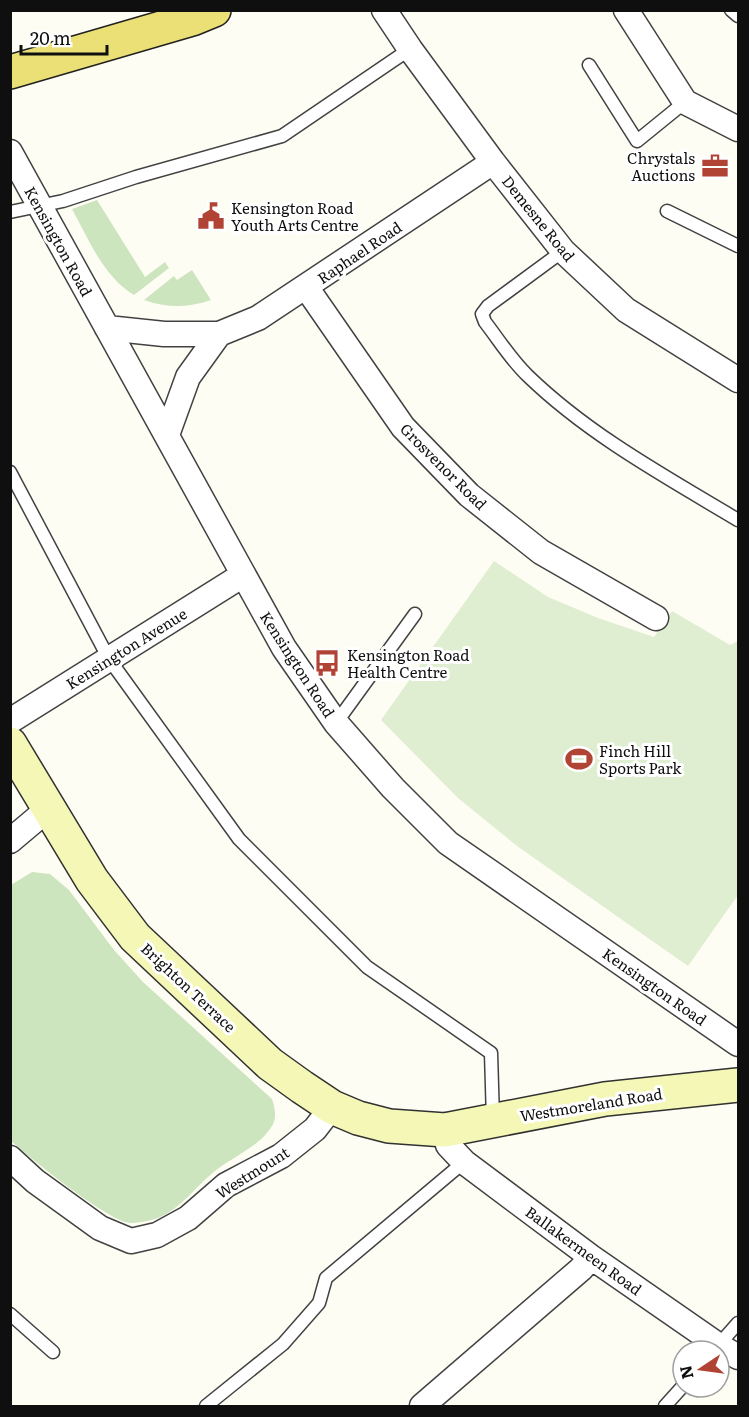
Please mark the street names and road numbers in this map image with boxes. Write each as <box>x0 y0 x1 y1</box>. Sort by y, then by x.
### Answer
street label: Demesne Road <box>497 170 581 266</box>
street label: Kensington Road <box>19 182 99 300</box>
street label: Raphael Road <box>312 215 406 289</box>
street label: Grosvenor Road <box>395 417 493 515</box>
street label: Kensington Avenue <box>61 601 191 695</box>
street label: Kensington Road <box>255 606 341 722</box>
street label: Brighton Terrace <box>136 937 242 1037</box>
street label: Kensington Road <box>598 941 712 1031</box>
street label: Westmoreland Road <box>518 1081 664 1127</box>
street label: Westmount <box>211 1140 293 1204</box>
street label: Ballakermeen Road <box>521 1200 647 1300</box>

